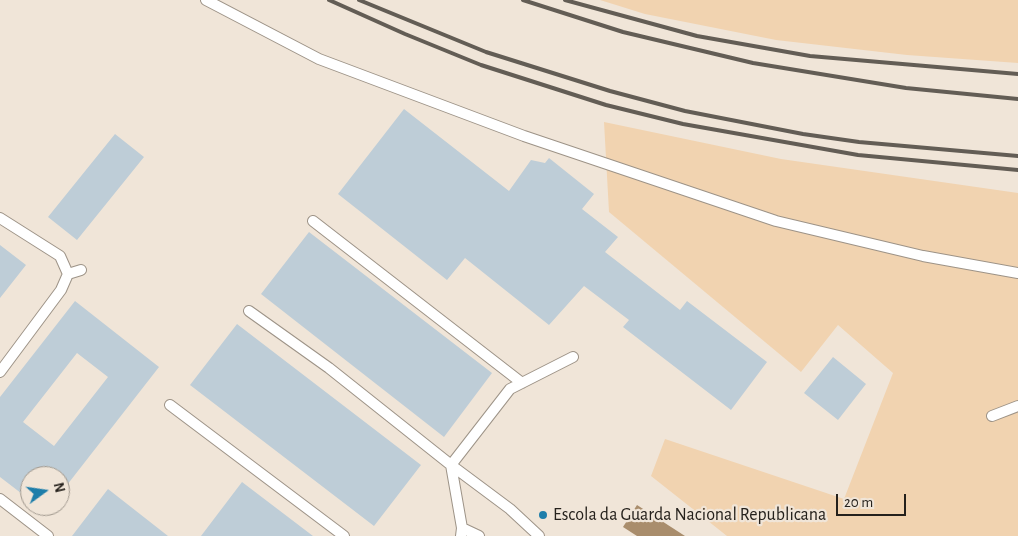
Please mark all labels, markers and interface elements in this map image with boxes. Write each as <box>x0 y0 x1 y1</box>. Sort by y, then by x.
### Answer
north arrow <box>20 466 70 516</box>
text: N <box>51 481 67 494</box>
scale bar <box>838 484 908 516</box>
text: 20 m <box>844 495 873 510</box>
place label: Escola da Guarda Nacional Republicana <box>553 504 826 526</box>
marker: Escola da Guarda Nacional Republicana <box>537 509 549 521</box>

